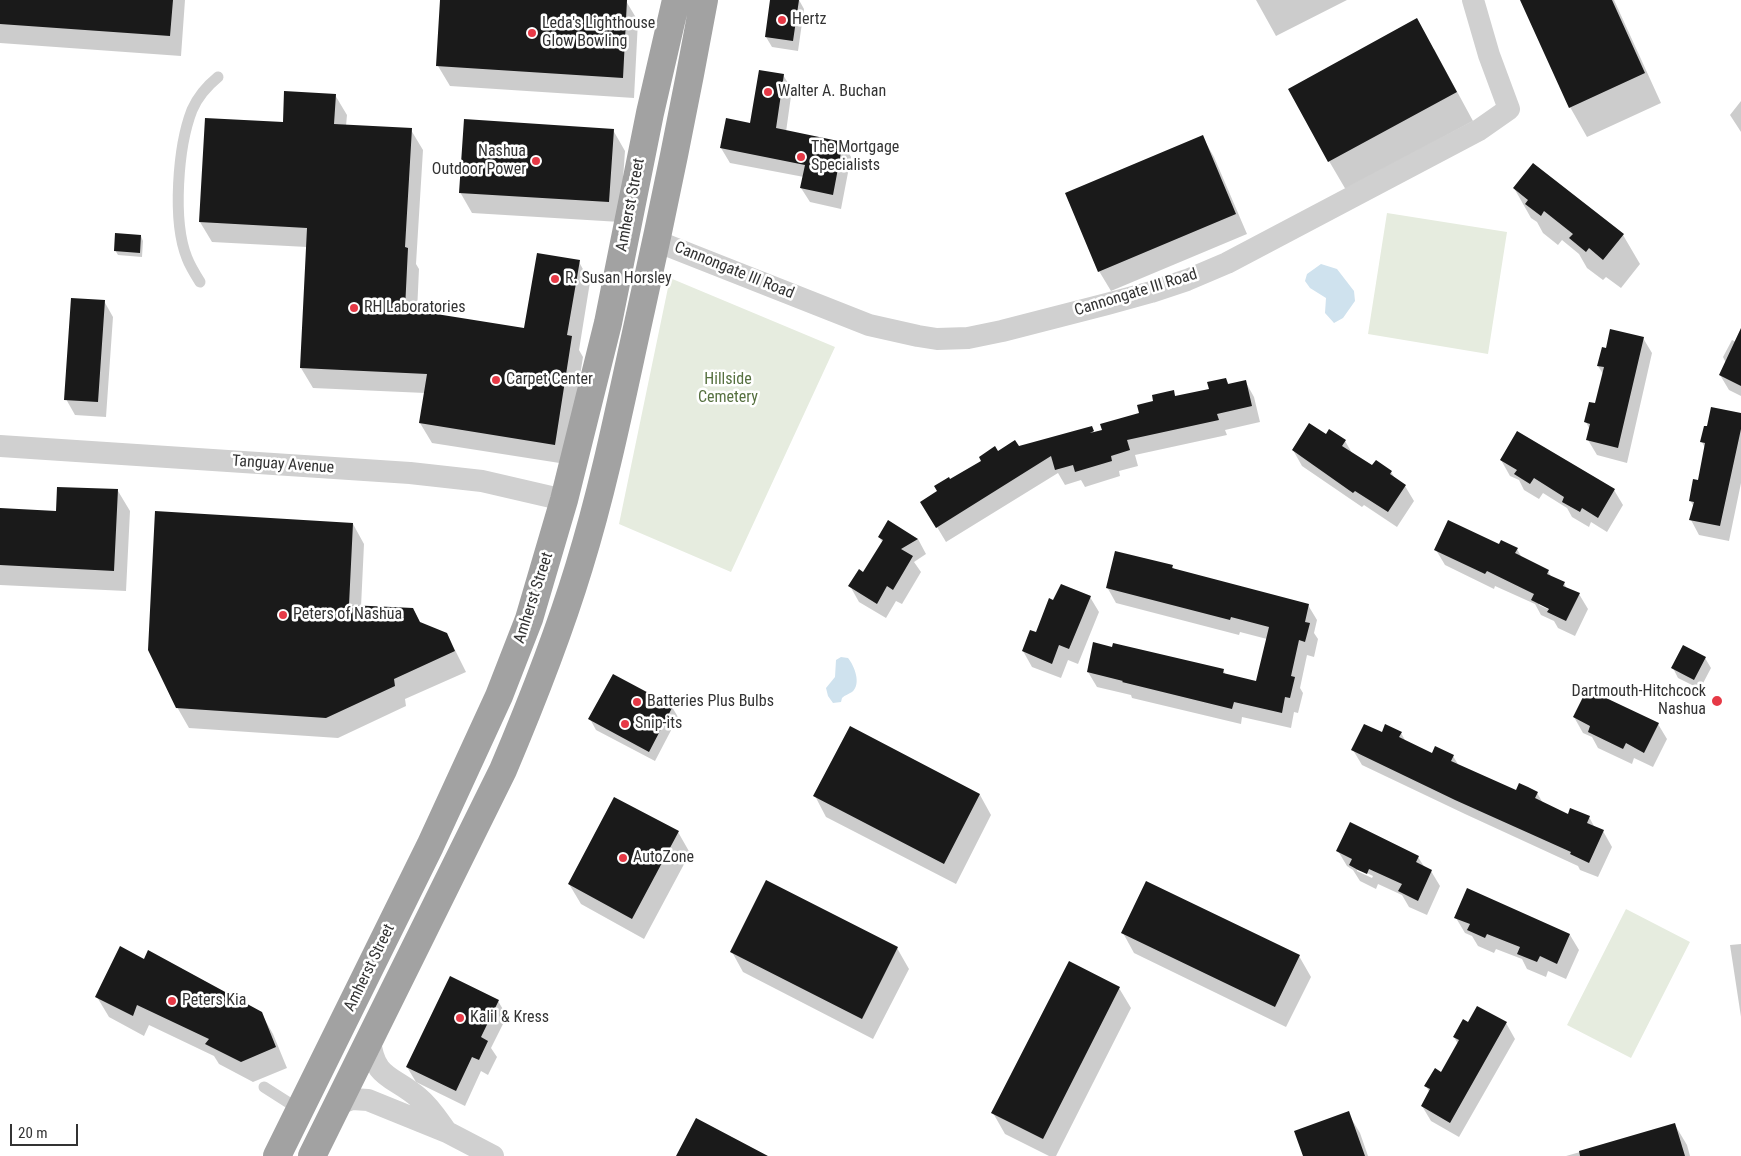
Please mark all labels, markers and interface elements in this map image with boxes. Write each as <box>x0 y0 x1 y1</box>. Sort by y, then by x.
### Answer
place label: Hertz <box>792 10 826 30</box>
place label: Leda's Lighthouse Glow Bowling <box>542 14 655 52</box>
marker: Hertz <box>776 14 788 26</box>
marker: Leda's Lighthouse Glow Bowling <box>526 27 538 39</box>
place label: Walter A. Buchan <box>778 82 886 102</box>
marker: Walter A. Buchan <box>762 86 774 98</box>
place label: The Mortgage Specialists <box>811 138 899 176</box>
place label: Nashua Outdoor Power <box>432 142 526 180</box>
marker: The Mortgage Specialists <box>795 151 807 163</box>
marker: Nashua Outdoor Power <box>530 155 542 167</box>
street label: Amherst Street <box>613 157 649 253</box>
street label: Cannongate III Road <box>671 238 797 304</box>
street label: Cannongate III Road <box>1072 265 1200 321</box>
place label: R. Susan Horsley <box>565 269 672 289</box>
marker: R. Susan Horsley <box>549 273 561 285</box>
place label: RH Laboratories <box>364 298 465 318</box>
marker: RH Laboratories <box>348 302 360 314</box>
place label: Carpet Center <box>506 370 593 390</box>
park label: Hillside Cemetery <box>698 370 758 408</box>
marker: Carpet Center <box>490 374 502 386</box>
street label: Tanguay Avenue <box>231 452 335 478</box>
street label: Amherst Street <box>510 550 558 646</box>
place label: Peters of Nashua <box>293 605 402 625</box>
marker: Peters of Nashua <box>277 609 289 621</box>
place label: Dartmouth-Hitchcock Nashua <box>1571 682 1706 720</box>
place label: Batteries Plus Bulbs <box>647 692 774 712</box>
marker: Dartmouth-Hitchcock Nashua <box>1710 694 1724 708</box>
marker: Batteries Plus Bulbs <box>631 696 643 708</box>
place label: Snip-its <box>635 714 682 734</box>
marker: Snip-its <box>619 718 631 730</box>
place label: AutoZone <box>633 848 694 868</box>
marker: AutoZone <box>617 852 629 864</box>
street label: Amherst Street <box>341 921 399 1015</box>
place label: Peters Kia <box>182 991 246 1011</box>
marker: Peters Kia <box>166 995 178 1007</box>
place label: Kalil & Kress <box>470 1008 549 1028</box>
marker: Kalil & Kress <box>454 1012 466 1024</box>
scale bar <box>12 1114 80 1146</box>
text: 20 m <box>18 1124 48 1142</box>

